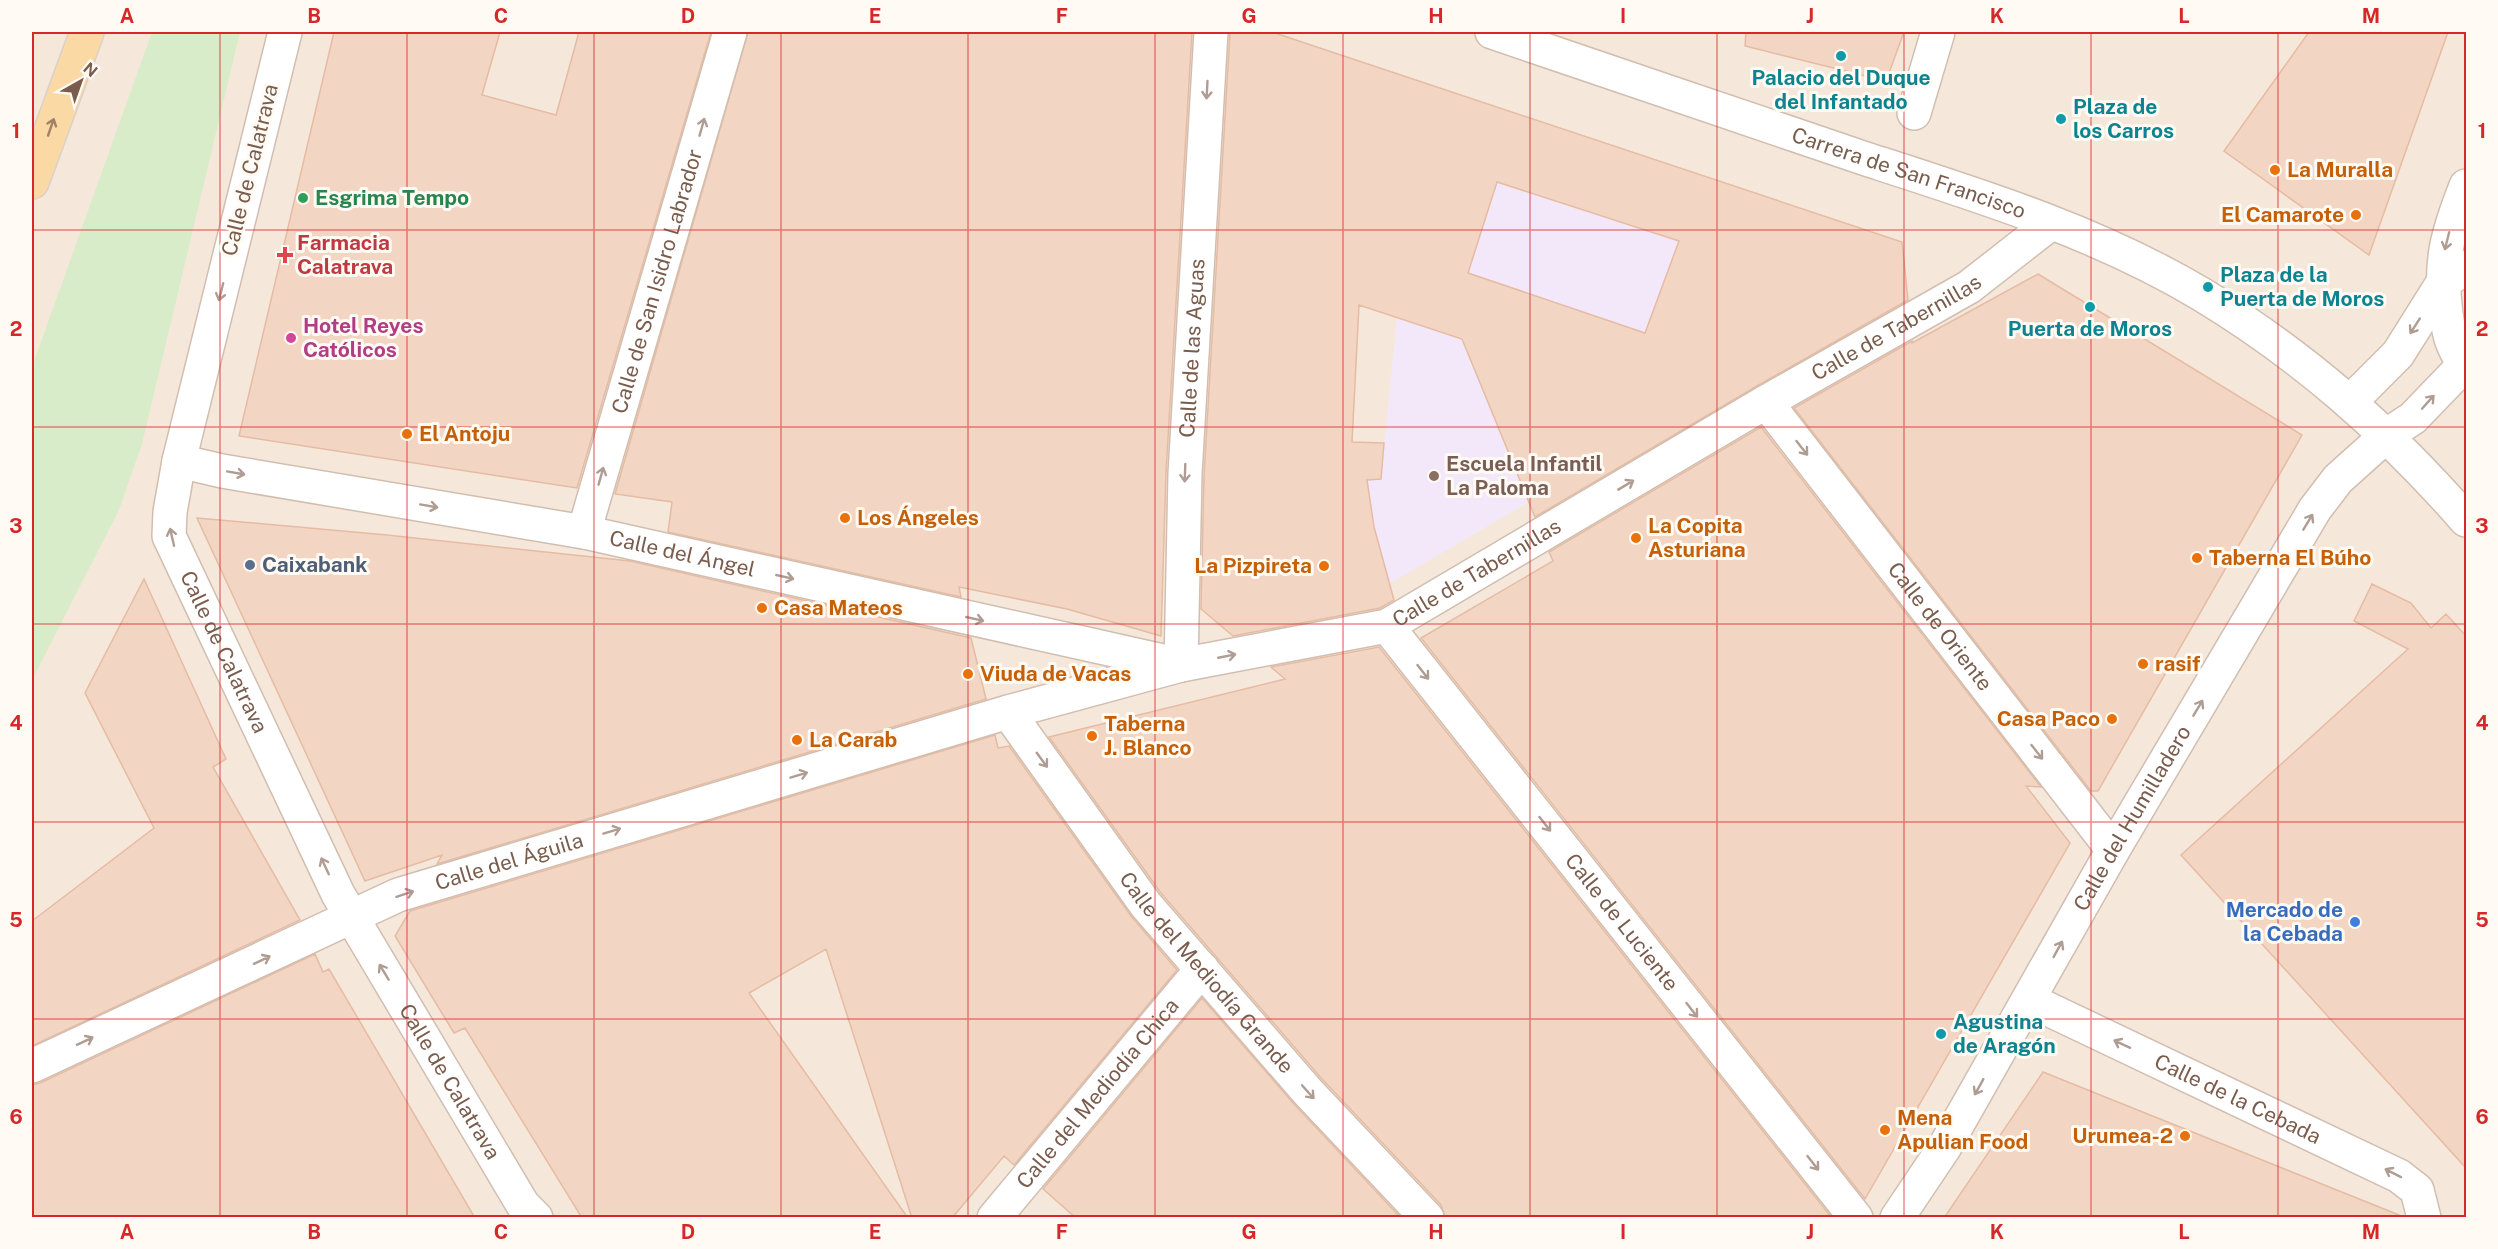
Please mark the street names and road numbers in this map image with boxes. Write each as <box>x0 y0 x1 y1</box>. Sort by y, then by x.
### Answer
street label: Calle de Calatrava <box>216 81 283 258</box>
street label: Carrera de San Francisco <box>1789 122 2029 224</box>
street label: Calle de San Isidro Labrador <box>606 146 707 416</box>
street label: Calle de las Aguas <box>1174 258 1210 438</box>
street label: Calle de Tabernillas <box>1807 269 1986 386</box>
street label: Calle de Tabernillas <box>1388 513 1565 632</box>
street label: Calle del Ángel <box>607 525 758 582</box>
street label: Calle de Oriente <box>1883 557 1998 696</box>
street label: Calle de Calatrava <box>175 567 273 737</box>
street label: Calle del Humilladero <box>2068 721 2196 915</box>
street label: Calle del Águila <box>432 827 586 895</box>
street label: Calle de Luciente <box>1560 848 1684 996</box>
street label: Calle del Mediodía Grande <box>1114 867 1299 1078</box>
street label: Calle del Mediodía Chica <box>1011 993 1184 1193</box>
street label: Calle de Calatrava <box>394 999 506 1164</box>
street label: Calle de la Cebada <box>2151 1049 2325 1149</box>

